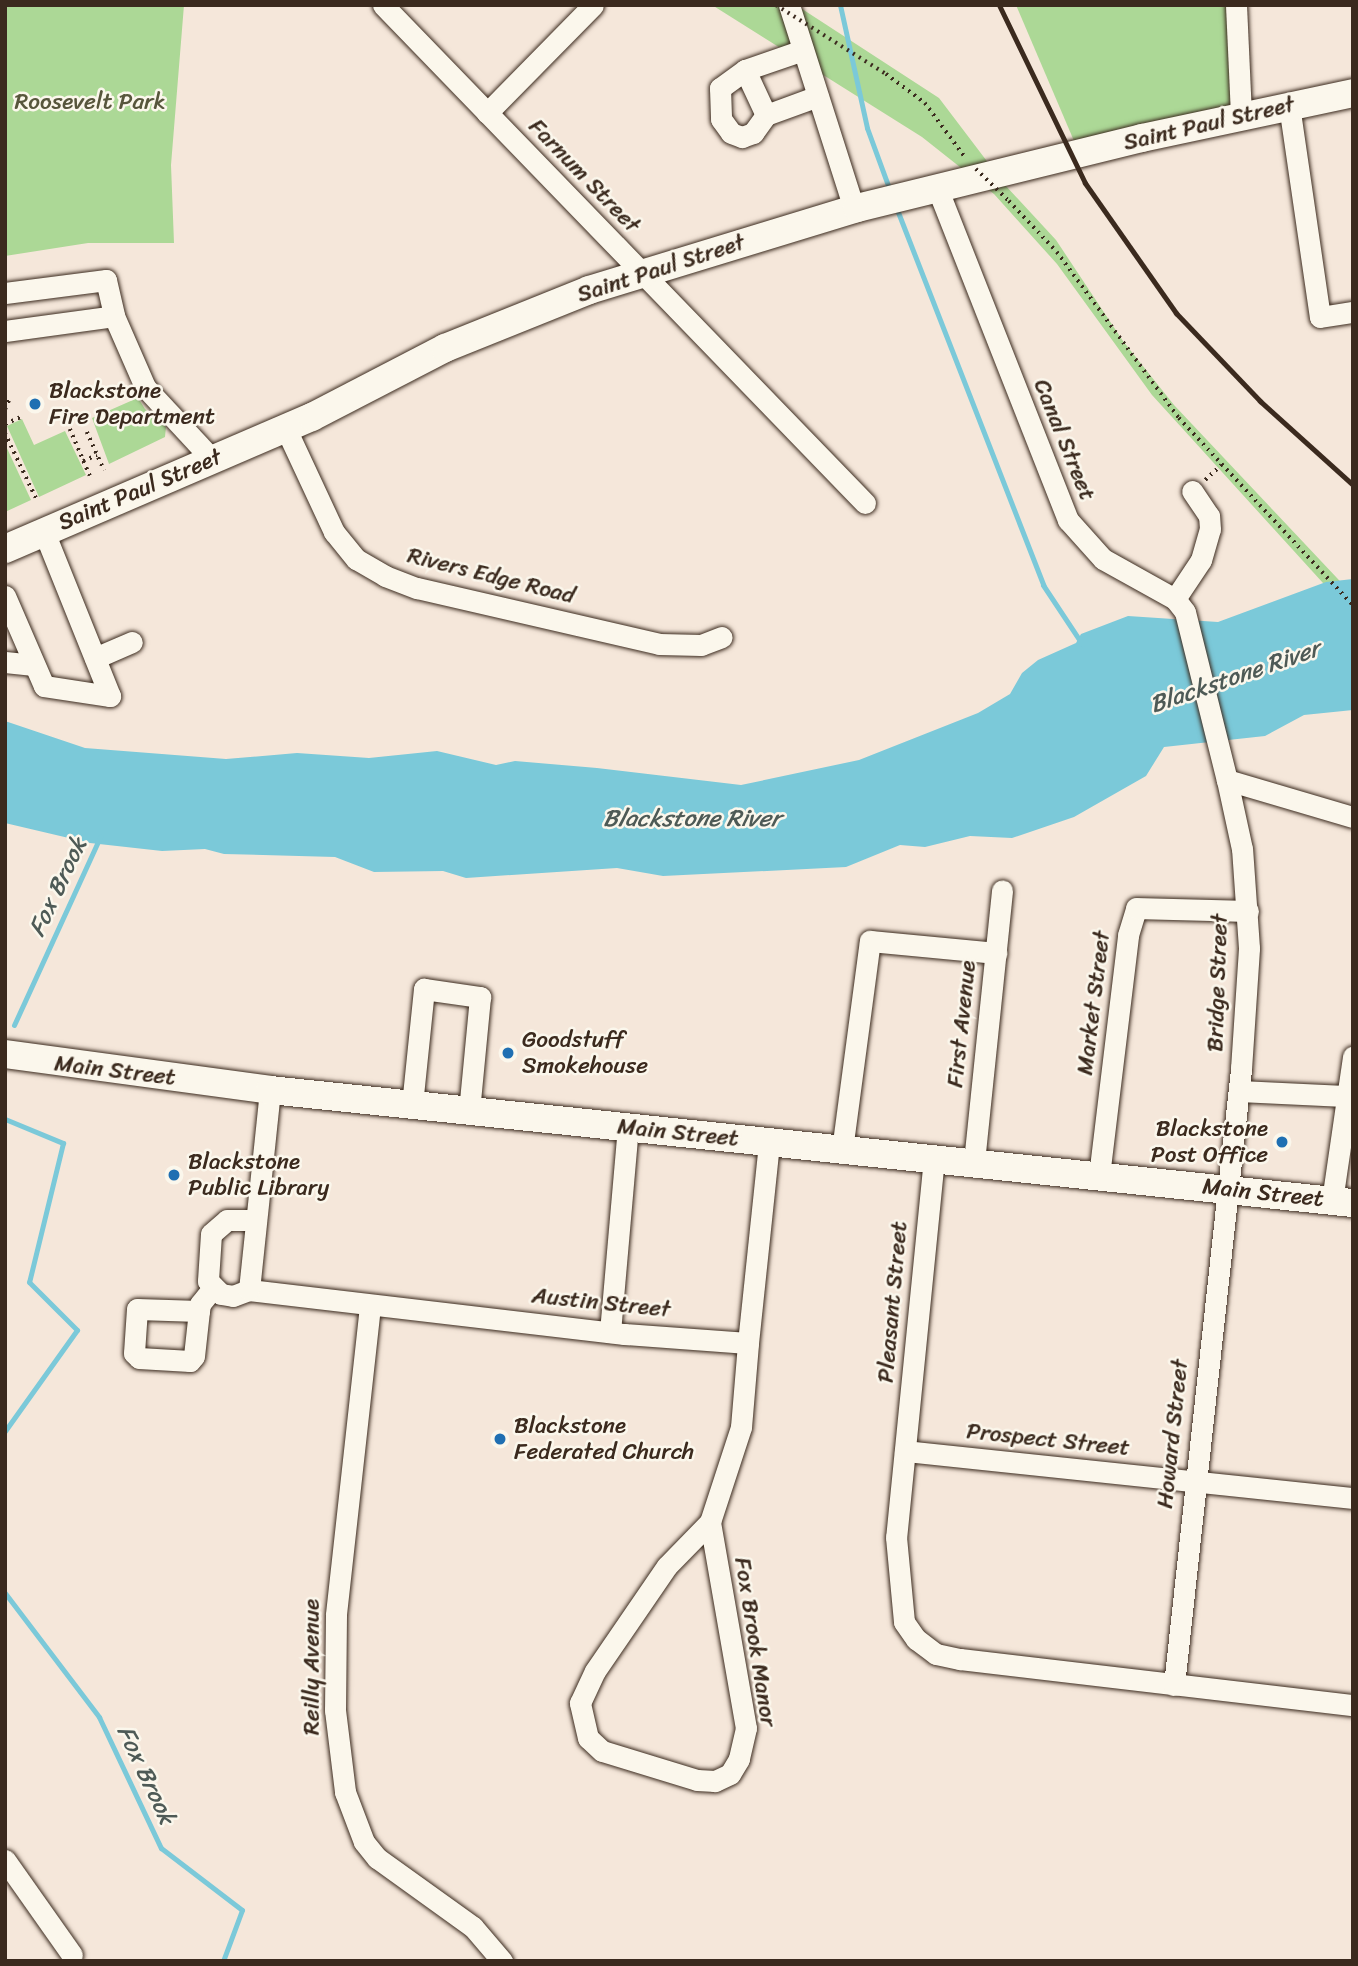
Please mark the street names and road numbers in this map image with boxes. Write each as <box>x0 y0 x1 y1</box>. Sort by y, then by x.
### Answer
street label: Saint Paul Street <box>1119 91 1299 157</box>
street label: Farnum Street <box>522 113 646 239</box>
street label: Saint Paul Street <box>572 228 750 310</box>
street label: Canal Street <box>1027 375 1101 505</box>
street label: Saint Paul Street <box>53 443 227 537</box>
street label: Rivers Edge Road <box>405 542 577 610</box>
street label: Bridge Street <box>1202 913 1234 1053</box>
street label: Market Street <box>1071 929 1117 1077</box>
street label: First Avenue <box>942 959 982 1089</box>
street label: Main Street <box>53 1050 177 1092</box>
street label: Main Street <box>616 1113 740 1153</box>
street label: Main Street <box>1201 1173 1325 1213</box>
street label: Pleasant Street <box>872 1220 914 1384</box>
street label: Austin Street <box>530 1282 672 1324</box>
street label: Howard Street <box>1151 1358 1195 1510</box>
street label: Prospect Street <box>965 1418 1131 1462</box>
street label: Fox Brook Manor <box>728 1555 782 1729</box>
street label: Reilly Avenue <box>298 1599 326 1735</box>

